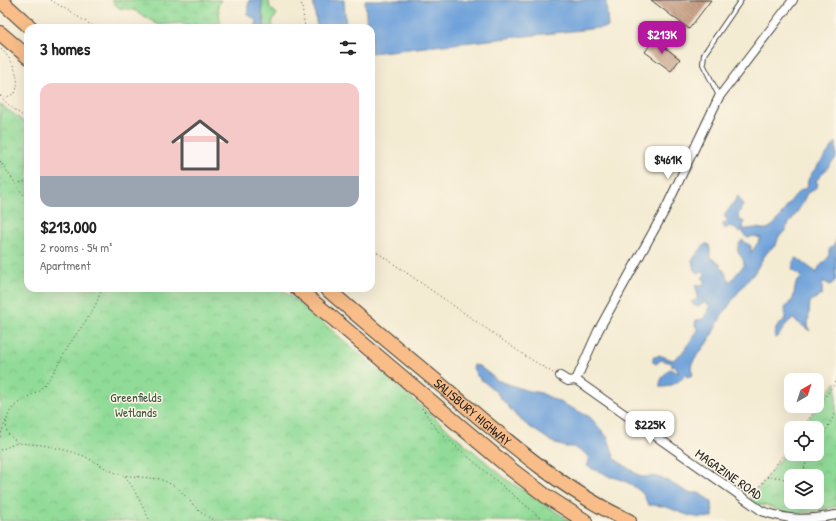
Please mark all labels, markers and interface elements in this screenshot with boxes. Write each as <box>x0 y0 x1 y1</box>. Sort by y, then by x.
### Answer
pin: $213K <box>634 21 690 55</box>
text: $213K <box>647 25 677 43</box>
text: 3 homes <box>40 37 90 60</box>
icon: filters <box>337 37 359 59</box>
icon: home <box>164 109 236 181</box>
pin: $461K <box>640 146 696 180</box>
text: $461K <box>654 150 682 168</box>
text: $213,000 <box>40 215 97 238</box>
text: 2 rooms · 54 m² <box>40 238 112 256</box>
text: Apartment <box>40 256 91 274</box>
north arrow <box>784 373 824 413</box>
map controls <box>784 373 824 509</box>
street label: SALISBURY HIGHWAY <box>430 374 515 450</box>
park label: Greenfields Wetlands <box>110 388 162 421</box>
pin: $225K <box>622 411 678 445</box>
text: $225K <box>634 415 666 433</box>
button: locate <box>784 421 824 461</box>
street label: MAGAZINE ROAD <box>692 444 767 504</box>
button: layers <box>784 469 824 509</box>

